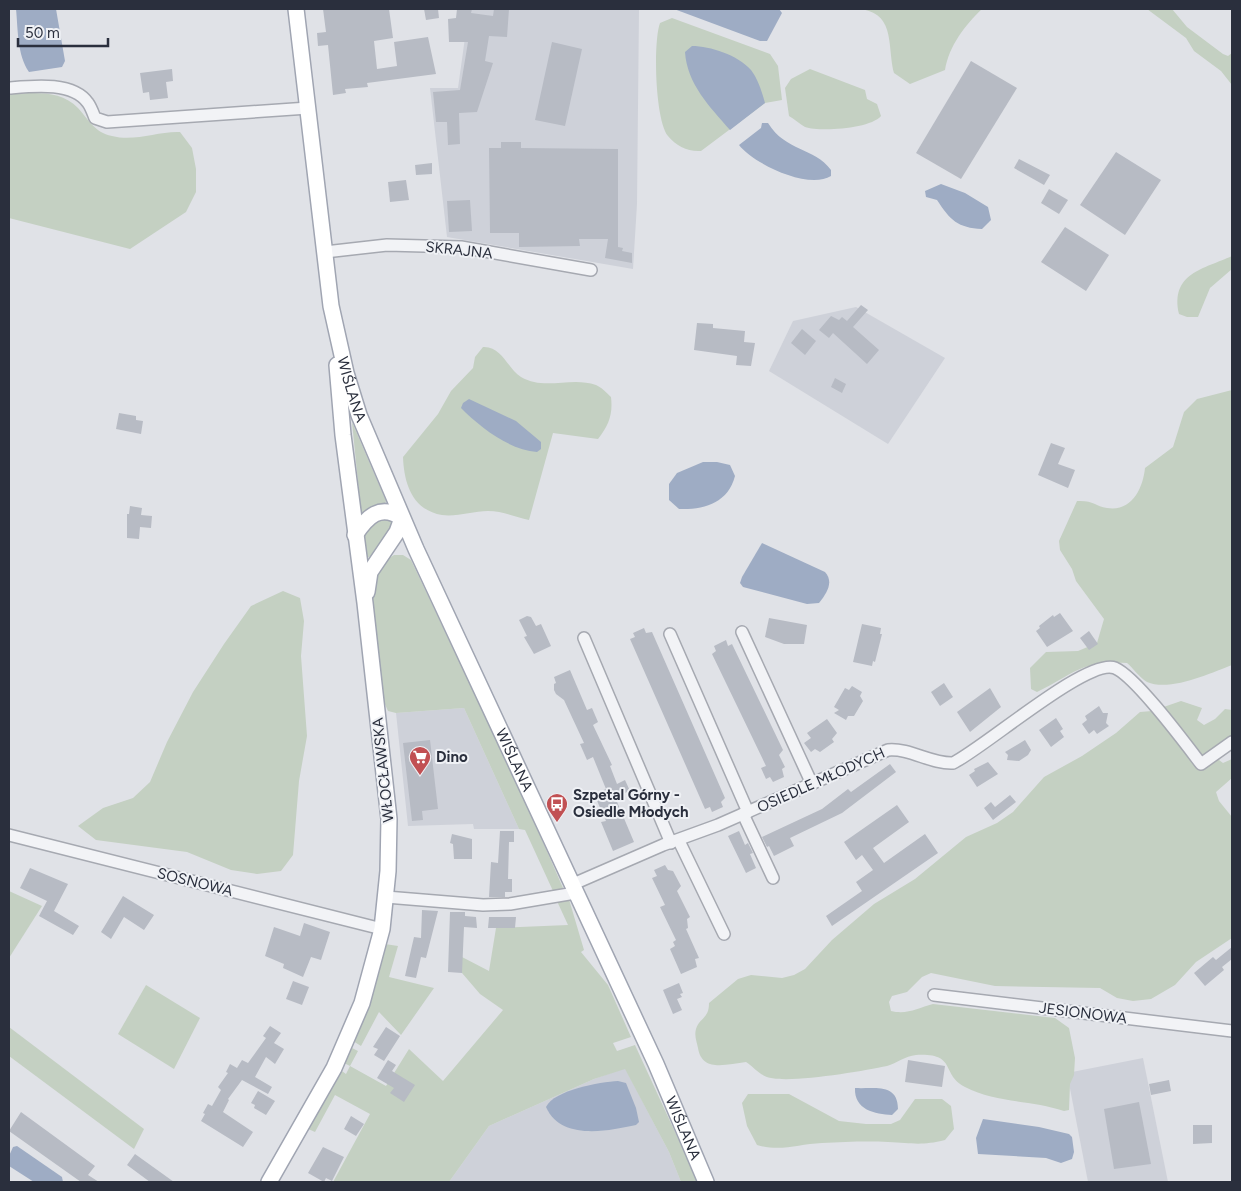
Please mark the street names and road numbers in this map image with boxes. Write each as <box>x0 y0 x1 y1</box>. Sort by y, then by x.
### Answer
street label: SKRAJNA <box>425 238 493 262</box>
street label: WIŚLANA <box>334 355 370 425</box>
street label: WŁOCŁAWSKA <box>369 717 397 823</box>
street label: WIŚLANA <box>492 726 537 794</box>
street label: OSIEDLE MŁODYCH <box>754 744 888 816</box>
street label: SOSNOWA <box>155 864 235 900</box>
street label: JESIONOWA <box>1038 999 1128 1027</box>
street label: WIŚLANA <box>662 1093 705 1163</box>

